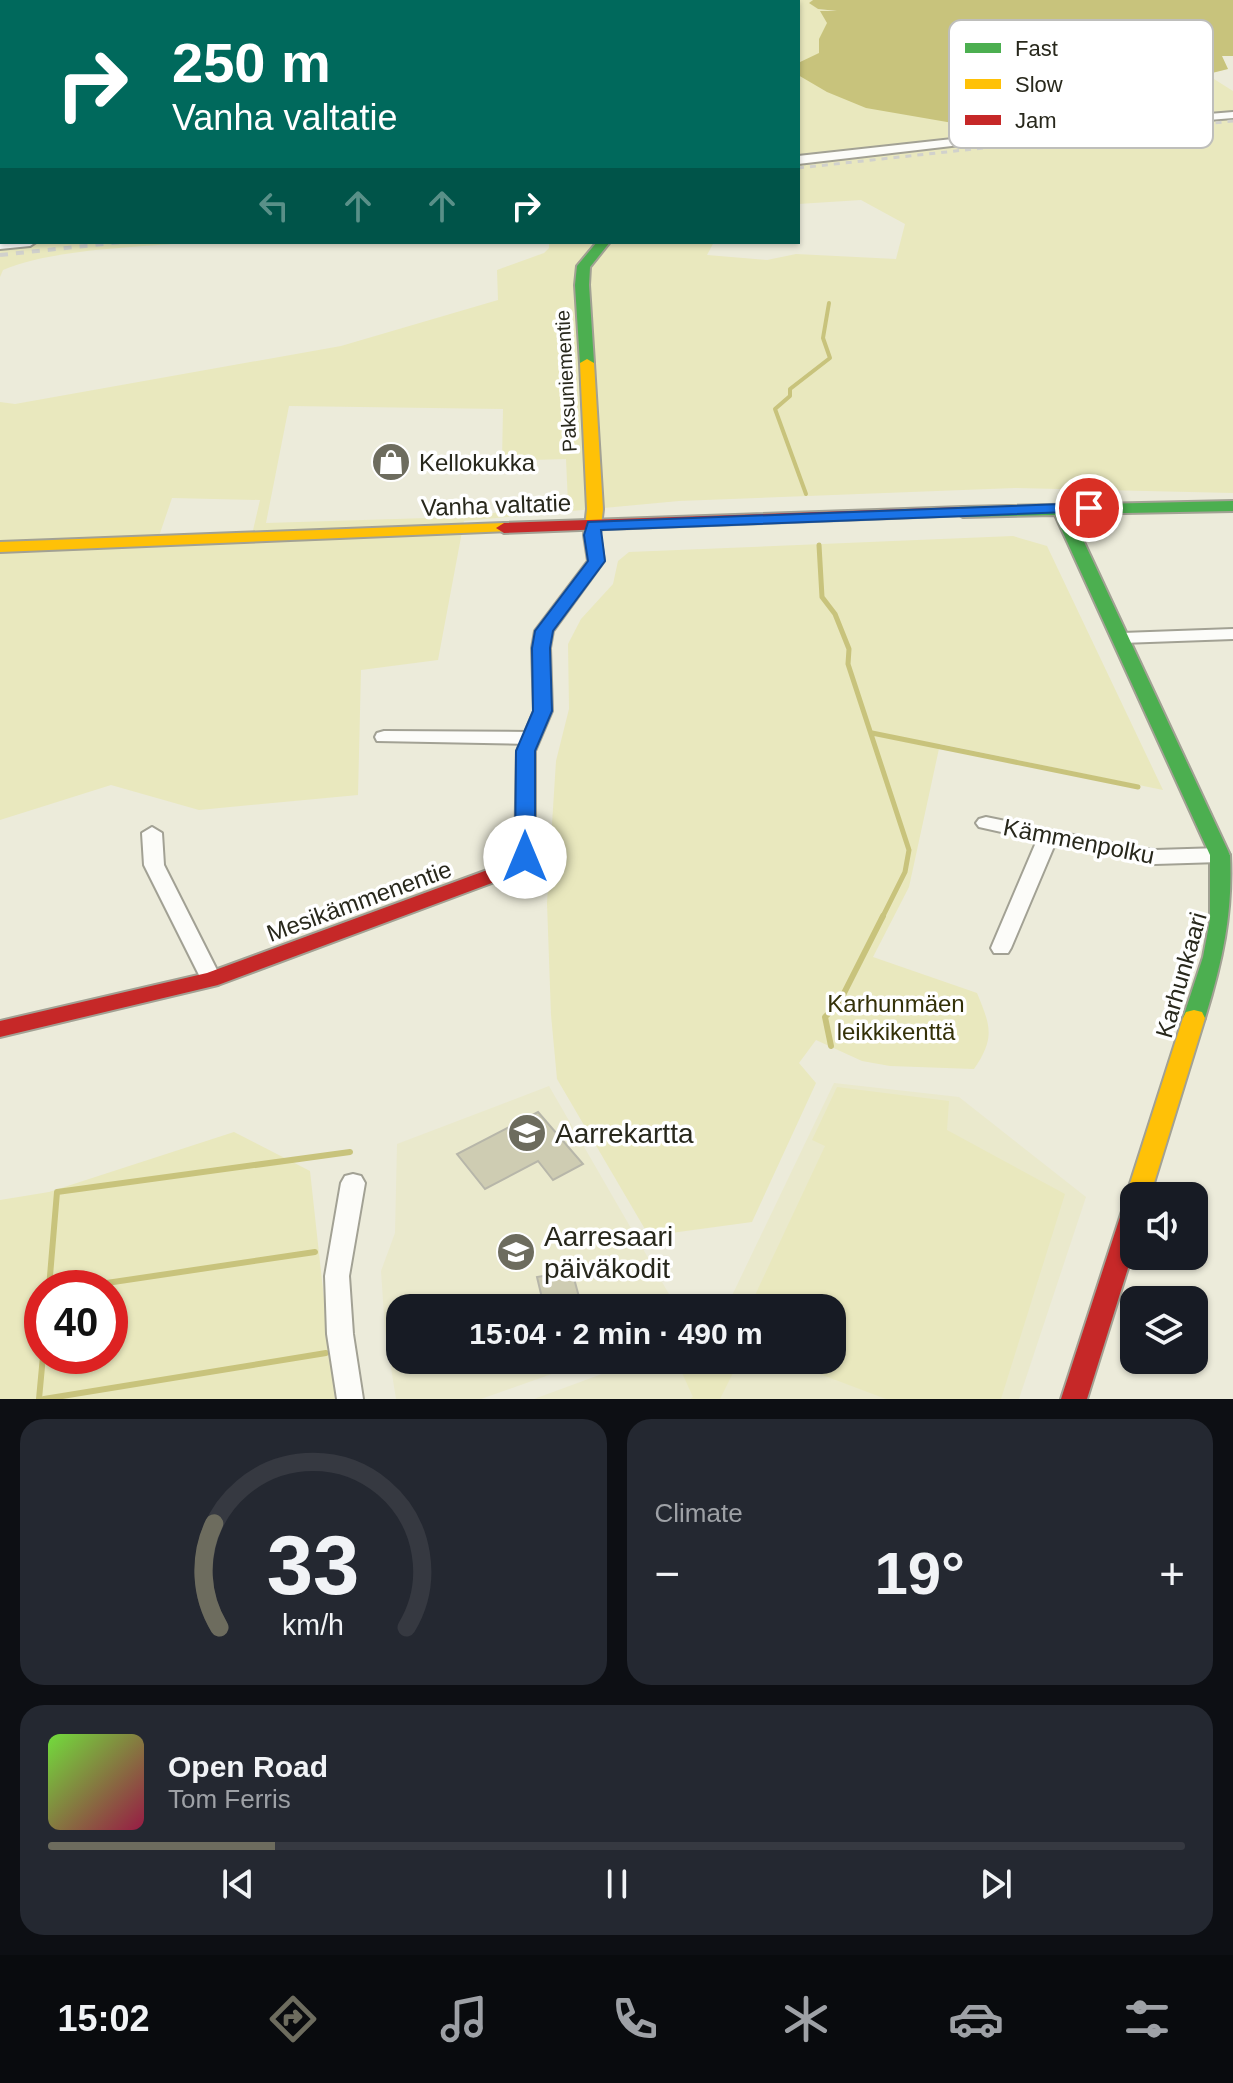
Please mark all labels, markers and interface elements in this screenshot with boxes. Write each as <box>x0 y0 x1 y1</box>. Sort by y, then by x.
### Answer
legend <box>949 20 1213 148</box>
text: 250 m <box>172 31 331 94</box>
icon: right <box>40 32 144 136</box>
text: Fast <box>1015 36 1058 61</box>
text: Slow <box>1015 72 1063 97</box>
text: Vanha valtatie <box>172 97 398 138</box>
text: Jam <box>1015 108 1057 133</box>
icon: left <box>252 184 296 228</box>
icon: ahead <box>336 184 380 228</box>
icon: ahead <box>420 184 464 228</box>
icon: right <box>504 184 548 228</box>
street label: Paksuniementie <box>551 309 581 453</box>
shop icon: Kellokukka <box>370 441 412 483</box>
place label: Kellokukka <box>419 449 536 476</box>
pin <box>1055 474 1123 542</box>
icon: arrive <box>1067 486 1111 530</box>
street label: Vanha valtatie <box>420 489 572 521</box>
street label: Kämmenpolku <box>1001 813 1157 869</box>
position arrow <box>483 815 567 899</box>
street label: Mesikämmenentie <box>263 855 455 947</box>
street label: Karhunkaari <box>1150 909 1212 1041</box>
park label: Karhunmäen leikkikenttä <box>827 990 965 1045</box>
school or university icon: Aarrekartta <box>506 1112 548 1154</box>
place label: Aarrekartta <box>555 1118 694 1149</box>
map controls <box>1120 1182 1208 1374</box>
button: sound <box>1120 1182 1208 1270</box>
place label: Aarresaari päiväkodit <box>544 1221 673 1284</box>
school or university icon: Aarresaari päiväkodit <box>495 1231 537 1273</box>
speed limit sign: 40 <box>24 1270 128 1374</box>
button: layers <box>1120 1286 1208 1374</box>
text: 15:04 · 2 min · 490 m <box>469 1317 763 1350</box>
text: Climate <box>655 1498 743 1528</box>
text: 33 <box>267 1519 360 1612</box>
text: 19° <box>874 1540 965 1607</box>
text: − <box>655 1549 680 1598</box>
text: + <box>1159 1549 1185 1598</box>
text: km/h <box>282 1609 344 1641</box>
text: Open Road <box>168 1750 328 1783</box>
text: Tom Ferris <box>168 1784 291 1814</box>
icon: previous <box>216 1862 260 1906</box>
icon: pause <box>595 1862 639 1906</box>
icon: next <box>974 1862 1018 1906</box>
icon: directions <box>265 1991 321 2047</box>
icon: music <box>436 1991 492 2047</box>
icon: phone <box>607 1991 663 2047</box>
icon: climate <box>778 1991 834 2047</box>
icon: car <box>948 1991 1004 2047</box>
icon: filters <box>1119 1991 1175 2047</box>
text: 15:02 <box>57 1998 150 2039</box>

